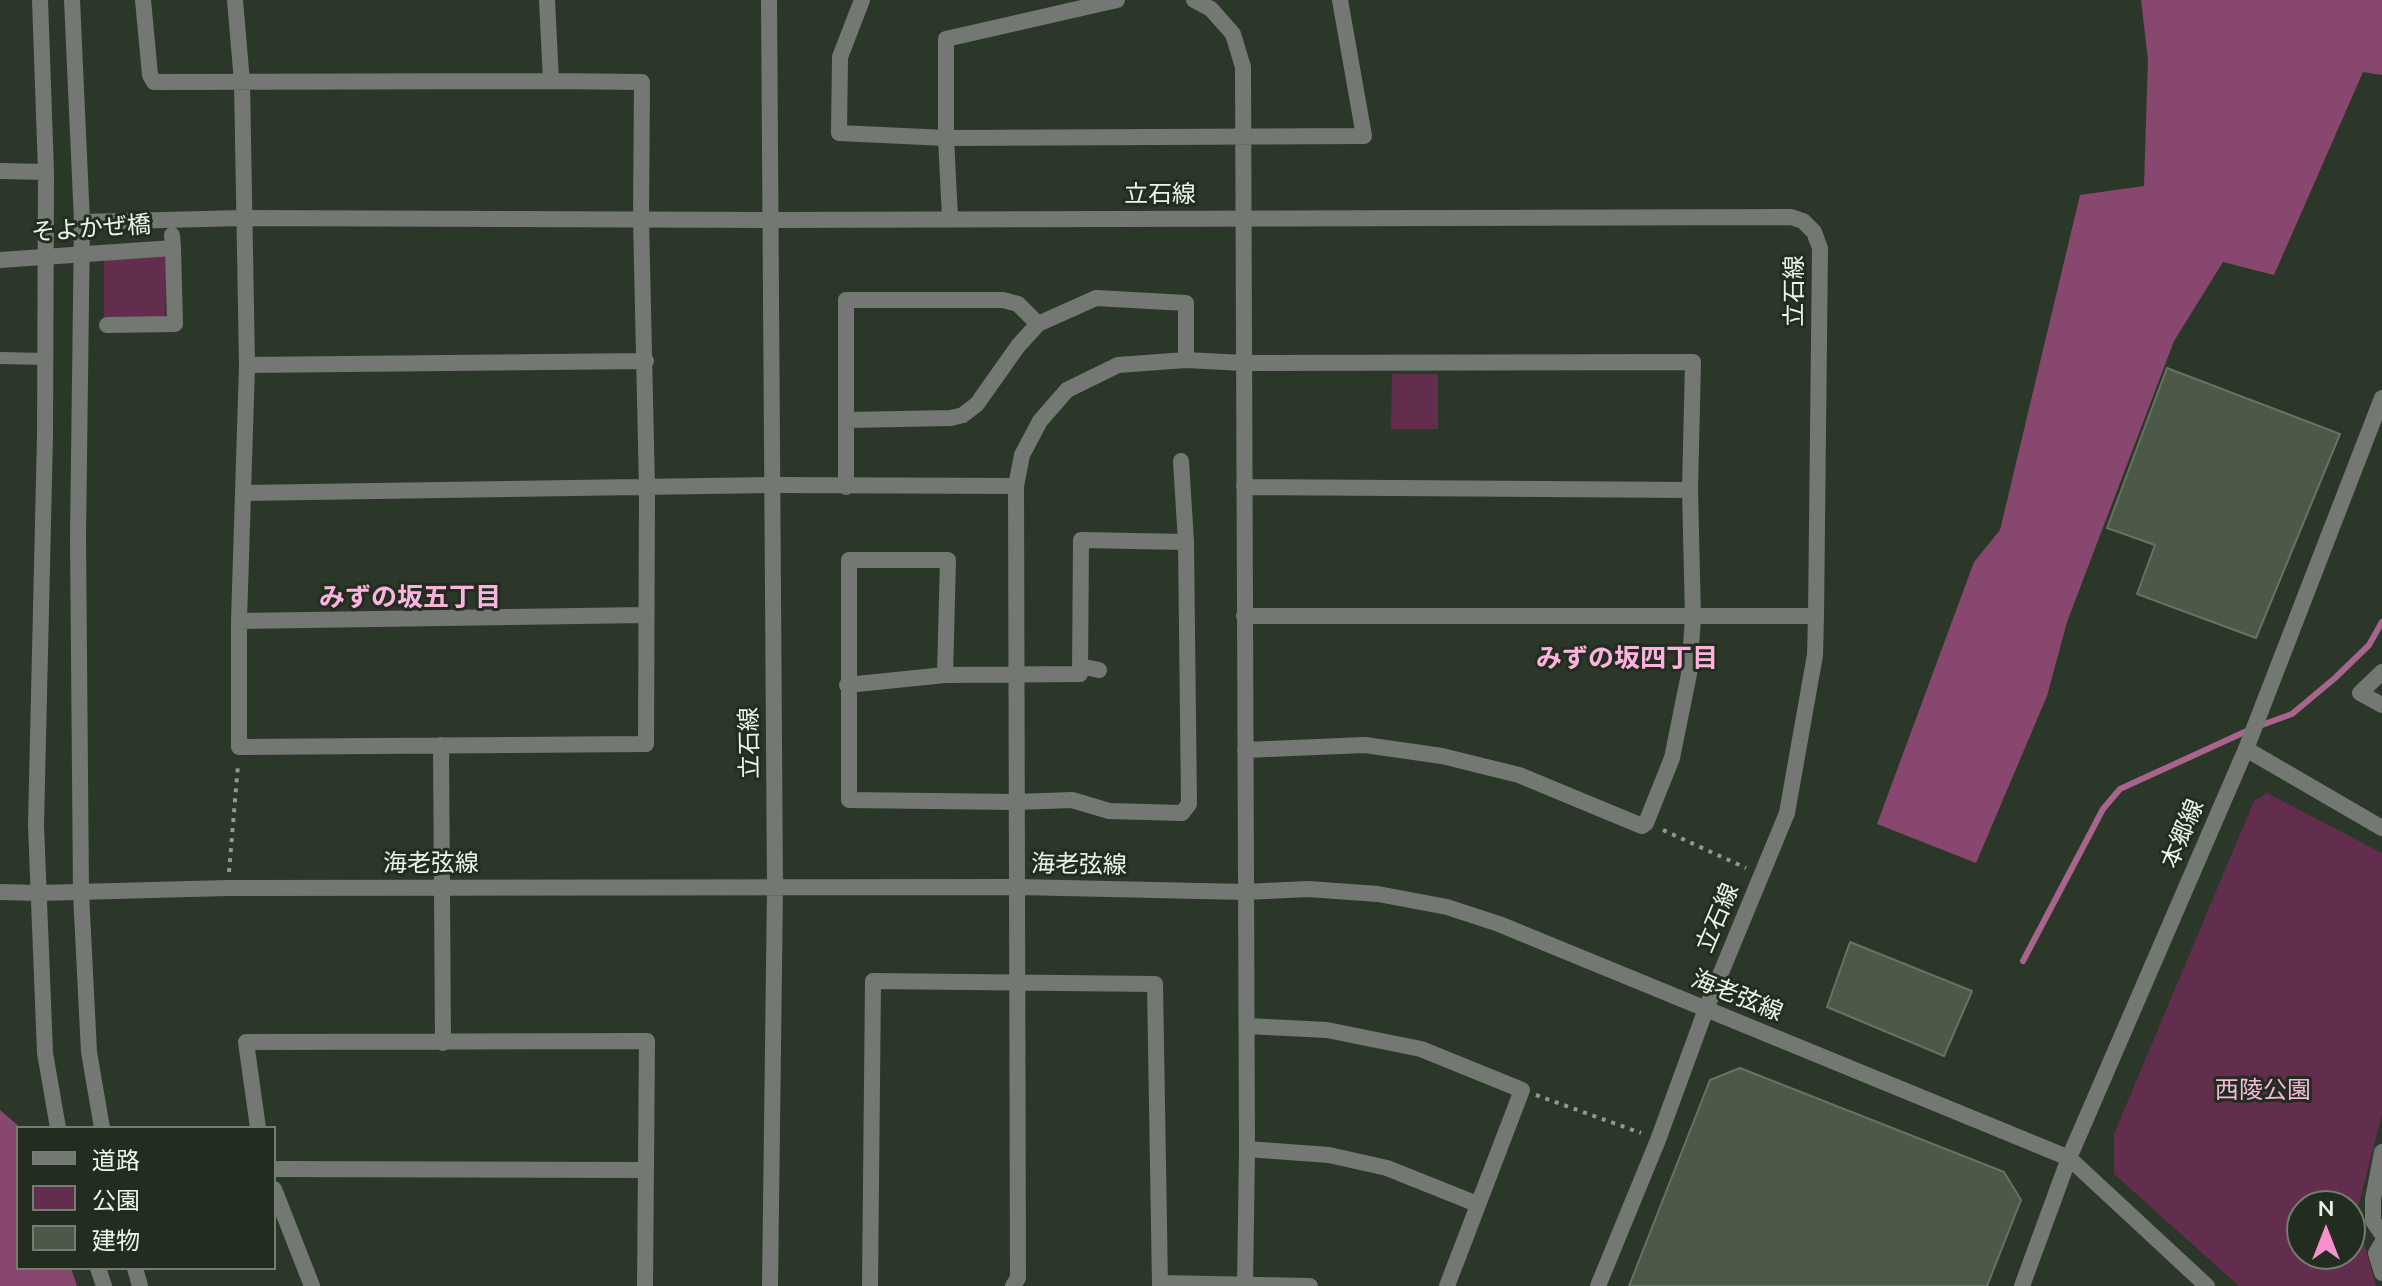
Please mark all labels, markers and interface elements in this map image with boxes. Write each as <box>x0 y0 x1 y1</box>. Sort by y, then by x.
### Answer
street label: 立石線 <box>1124 181 1196 209</box>
street label: そよかぜ橋 <box>30 210 152 248</box>
street label: 立石線 <box>1781 255 1809 327</box>
district label: みずの坂五丁目 <box>319 582 501 614</box>
district label: みずの坂四丁目 <box>1536 643 1718 675</box>
street label: 立石線 <box>735 707 765 779</box>
street label: 本郷線 <box>2156 795 2210 873</box>
street label: 海老弦線 <box>383 850 479 878</box>
street label: 海老弦線 <box>1031 850 1127 880</box>
street label: 立石線 <box>1691 879 1745 957</box>
street label: 海老弦線 <box>1687 965 1787 1027</box>
park label: 西陵公園 <box>2215 1077 2311 1105</box>
legend <box>16 1126 276 1270</box>
text: 道路 <box>92 1145 140 1175</box>
text: 公園 <box>92 1185 140 1215</box>
north arrow <box>2286 1190 2366 1270</box>
text: N <box>2318 1194 2334 1222</box>
text: 建物 <box>92 1225 140 1255</box>

